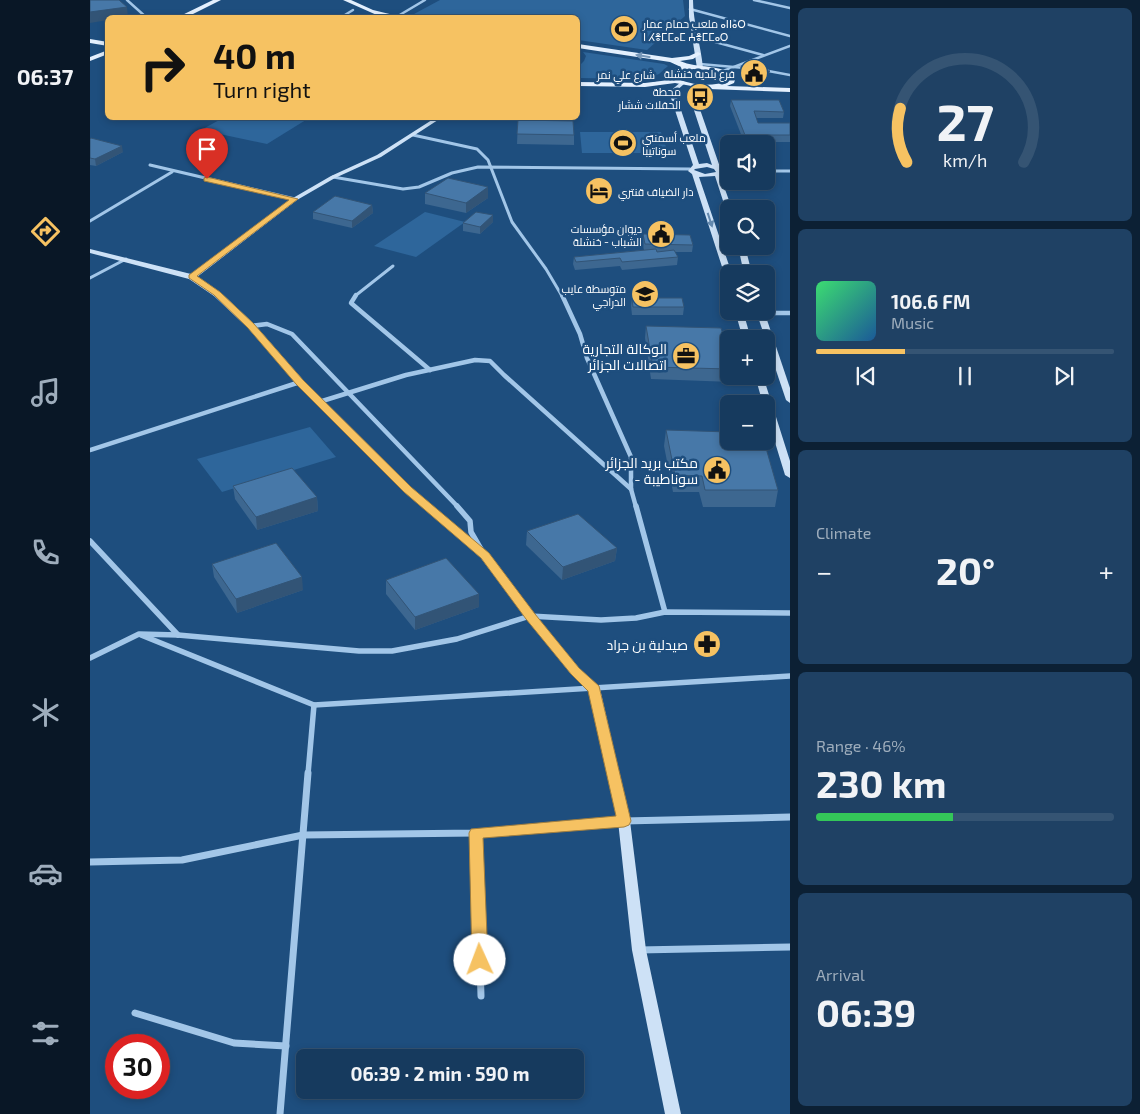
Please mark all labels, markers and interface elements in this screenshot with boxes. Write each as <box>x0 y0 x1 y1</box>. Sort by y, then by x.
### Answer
sports icon: ملعب حمام عمار ⴰⵏⵏⴰⵔ ⵏ ⵃⴻⵎⵎⴰⵎ ⵄⴻⵎⵎⴰⵔ <box>609 14 639 44</box>
place label: ملعب حمام عمار ⴰⵏⵏⴰⵔ ⵏ ⵃⴻⵎⵎⴰⵎ ⵄⴻⵎⵎⴰⵔ <box>642 17 746 43</box>
text: 40 m <box>213 34 296 76</box>
icon: right <box>130 35 195 100</box>
one-way arrow <box>634 52 650 60</box>
public building icon: فرع بلدية خنشلة <box>739 58 769 88</box>
text: 06:37 <box>17 63 73 89</box>
place label: فرع بلدية خنشلة <box>664 67 735 82</box>
street label: شارع علي نمر <box>596 68 655 84</box>
text: Turn right <box>213 76 311 102</box>
bus stop icon: محطة الحفلات ششار <box>685 82 715 112</box>
place label: محطة الحفلات ششار <box>617 85 681 112</box>
text: 27 <box>936 89 994 151</box>
pin <box>186 128 228 179</box>
sports icon: ملعب أسمنتي سوناتيبا <box>608 128 638 158</box>
place label: ملعب أسمنتي سوناتيبا <box>642 131 706 158</box>
icon: arrive <box>193 135 221 163</box>
map controls <box>720 135 775 450</box>
button: sound <box>720 135 775 190</box>
text: km/h <box>943 149 987 171</box>
hotel icon: دار الضياف قنتري <box>584 176 614 206</box>
place label: دار الضياف قنتري <box>618 185 694 201</box>
button: search <box>720 200 775 255</box>
one-way arrow <box>707 213 715 228</box>
icon: directions <box>28 214 63 249</box>
public building icon: ديوان مؤسسات الشباب - خنشلة <box>646 219 676 249</box>
place label: ديوان مؤسسات الشباب - خنشلة <box>571 222 642 248</box>
button: layers <box>720 265 775 320</box>
school or university icon: متوسطة عايب الدراجي <box>630 279 660 309</box>
place label: متوسطة عايب الدراجي <box>562 282 626 311</box>
text: 106.6 FM <box>891 290 970 313</box>
text: Music <box>891 313 934 332</box>
button: + <box>720 330 775 385</box>
place label: الوكالة التجارية اتصالات الجزائر <box>582 340 667 373</box>
office icon: الوكالة التجارية اتصالات الجزائر <box>671 341 701 371</box>
icon: previous <box>852 362 880 390</box>
icon: pause <box>951 362 979 390</box>
icon: next <box>1050 362 1078 390</box>
icon: music <box>28 375 63 410</box>
button: − <box>720 395 775 450</box>
place label: مكتب بريد الجزائر - سوناطيبة <box>605 454 698 487</box>
public building icon: مكتب بريد الجزائر - سوناطيبة <box>702 455 732 485</box>
text: Climate <box>816 523 871 542</box>
icon: phone <box>28 535 63 570</box>
text: 20° <box>936 547 995 593</box>
text: − <box>816 554 832 588</box>
text: + <box>1099 554 1114 588</box>
pharmacy icon: صيدلية بن جراد <box>692 629 722 659</box>
place label: صيدلية بن جراد <box>607 636 688 653</box>
icon: climate <box>28 695 63 730</box>
text: Range · 46% <box>816 736 906 755</box>
text: 230 km <box>816 760 947 806</box>
icon: car <box>28 856 63 891</box>
position arrow <box>453 933 505 985</box>
text: Arrival <box>816 965 865 984</box>
text: 06:39 <box>816 989 916 1035</box>
icon: filters <box>28 1016 63 1051</box>
speed limit sign: 30 <box>105 1034 170 1099</box>
text: 06:39 · 2 min · 590 m <box>350 1062 530 1085</box>

